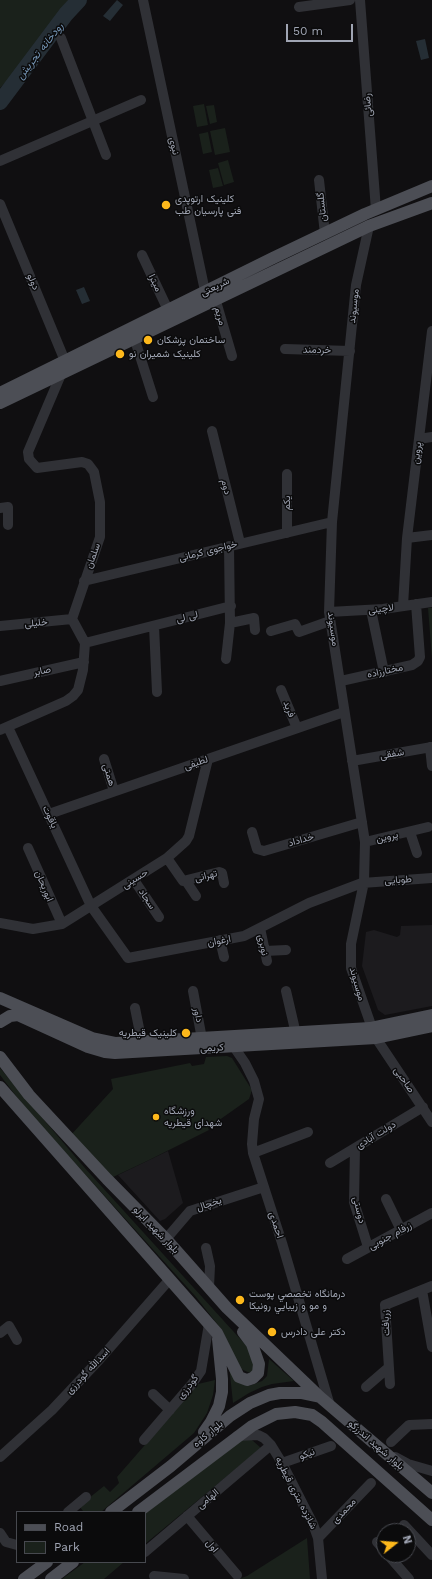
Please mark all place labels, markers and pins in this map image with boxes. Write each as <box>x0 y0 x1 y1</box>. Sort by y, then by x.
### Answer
place label: کلینیک ارتوپدی فنی پارسیان طب <box>175 193 241 216</box>
marker: کلینیک ارتوپدی فنی پارسیان طب <box>160 199 172 211</box>
marker: ساختمان پزشکان <box>142 334 154 346</box>
place label: ساختمان پزشکان <box>157 334 225 346</box>
marker: کلینیک شمیران نو <box>114 348 126 360</box>
place label: کلینیک شمیران نو <box>129 348 201 360</box>
place label: کلینیک قیطریه <box>119 1027 177 1039</box>
marker: کلینیک قیطریه <box>180 1027 192 1039</box>
place label: ورزشگاه شهدای قیطریه <box>164 1105 222 1128</box>
marker: ورزشگاه شهدای قیطریه <box>151 1112 161 1122</box>
place label: درمانگاه تخصصي پوست و مو و زيبايي رونيكا <box>249 1288 345 1312</box>
marker: درمانگاه تخصصي پوست و مو و زيبايي رونيكا <box>234 1294 246 1306</box>
marker: دکتر علی دادرس <box>266 1326 278 1338</box>
place label: دکتر علی دادرس <box>281 1326 346 1338</box>

